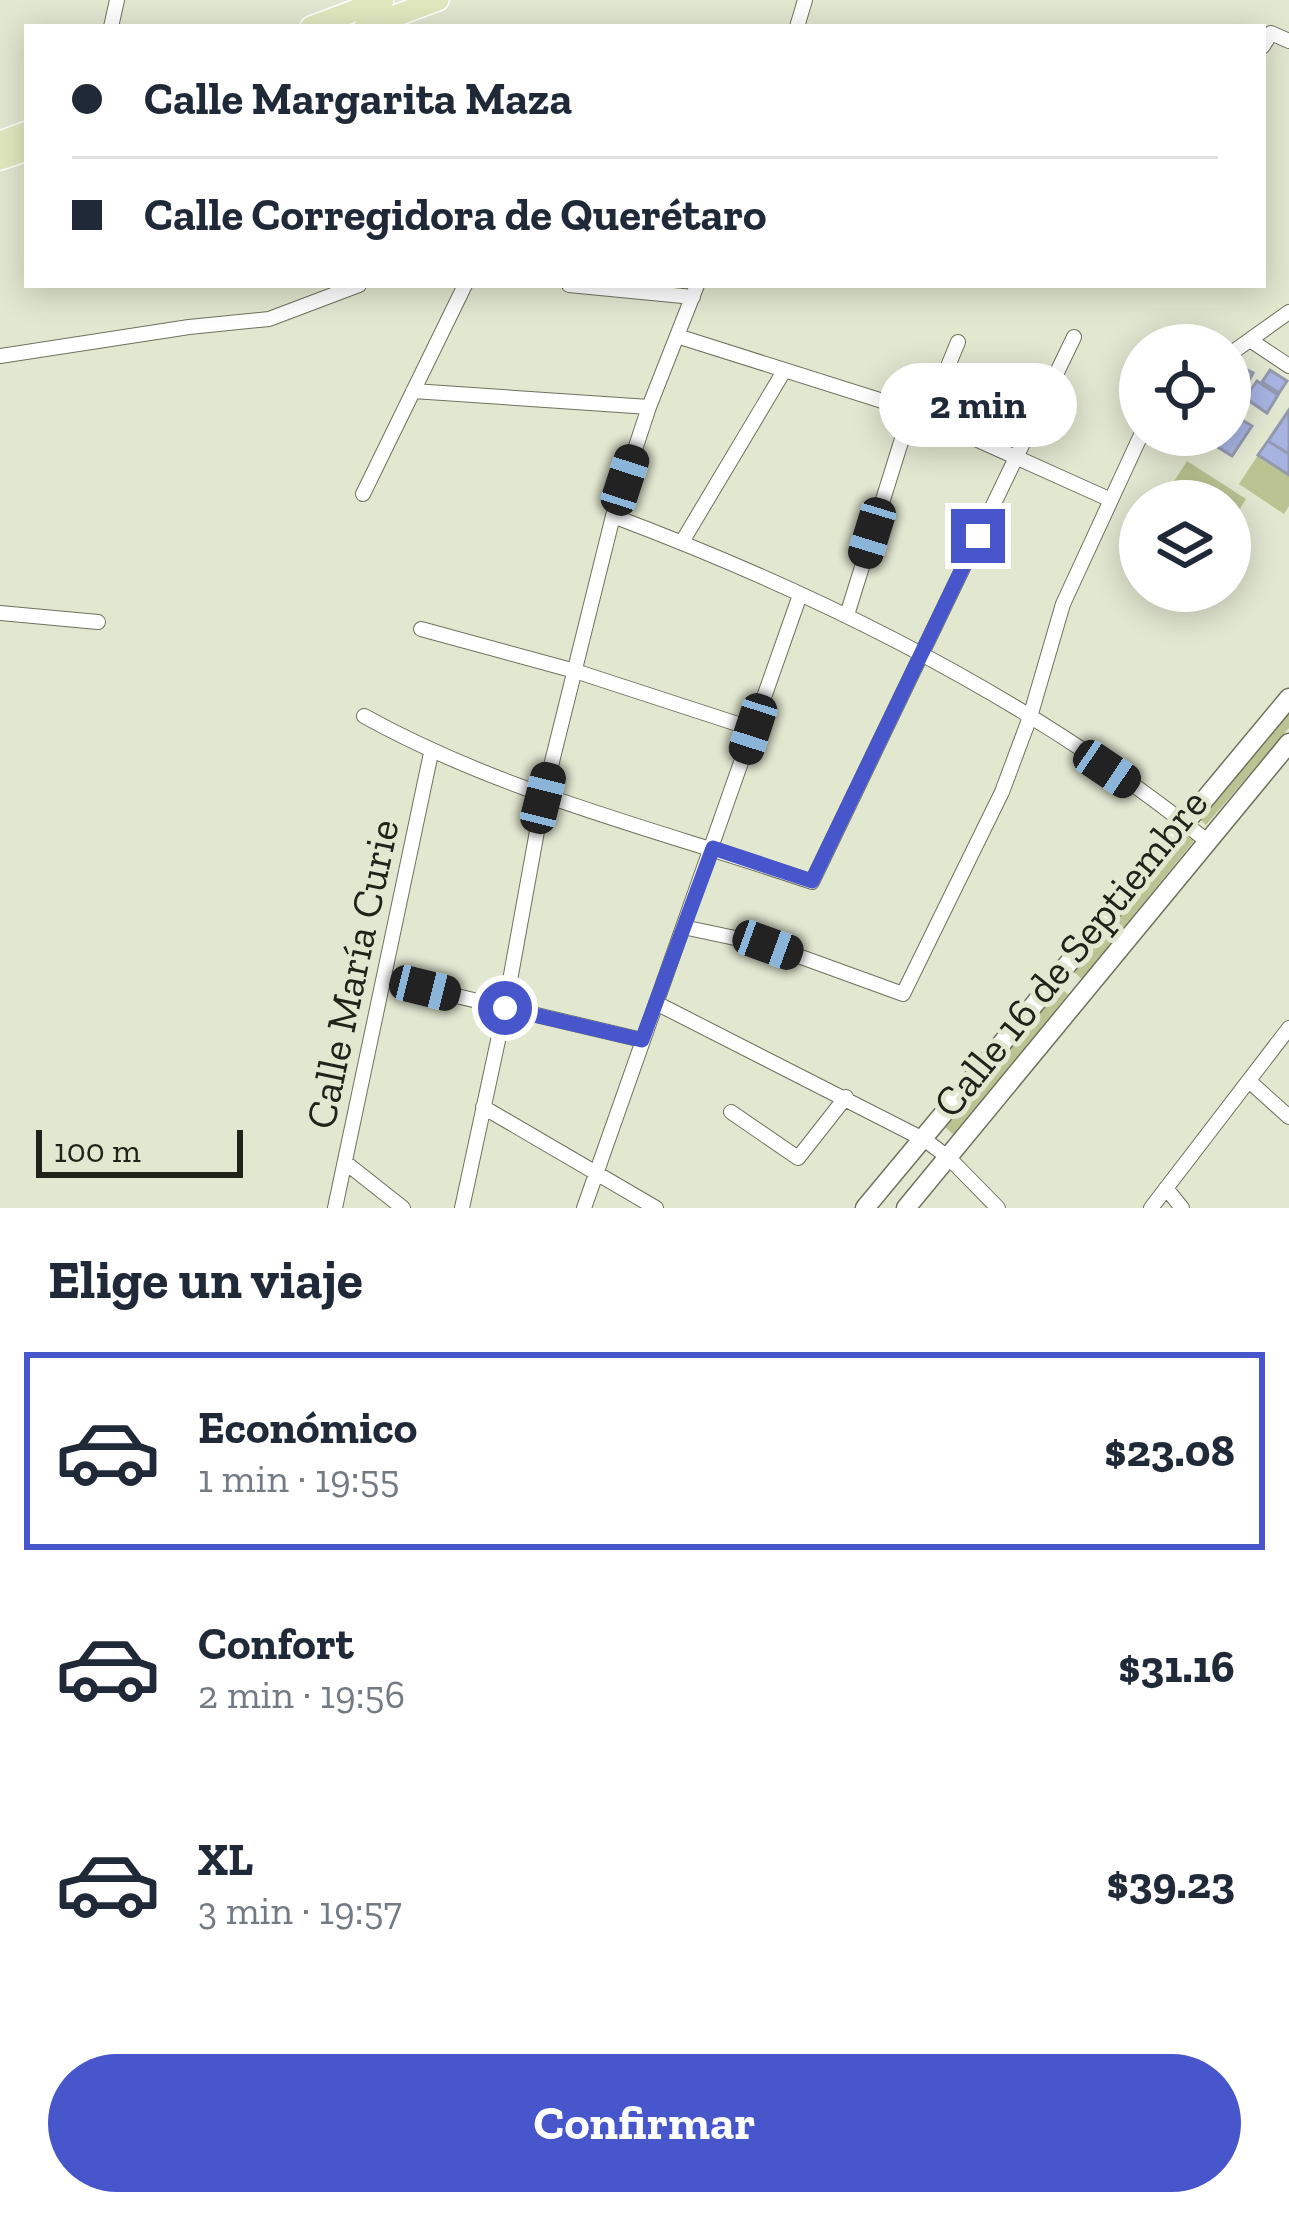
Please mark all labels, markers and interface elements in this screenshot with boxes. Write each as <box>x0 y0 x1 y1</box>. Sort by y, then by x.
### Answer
text: Calle Margarita Maza <box>144 72 572 126</box>
text: Calle Corregidora de Querétaro <box>144 188 767 242</box>
map controls <box>1119 324 1251 612</box>
button: locate <box>1119 324 1251 456</box>
callout: 2 min <box>879 362 1077 446</box>
text: 2 min <box>929 381 1027 428</box>
car <box>597 440 653 520</box>
button: layers <box>1119 480 1251 612</box>
car <box>844 493 900 573</box>
route end <box>951 509 1005 563</box>
car <box>725 689 781 769</box>
car <box>1067 734 1147 804</box>
car <box>517 759 569 837</box>
street label: Calle 16 de Septiembre <box>922 779 1218 1127</box>
street label: Calle María Curie <box>294 815 410 1133</box>
car <box>728 916 808 974</box>
car <box>386 962 464 1014</box>
route start <box>478 981 532 1035</box>
scale bar <box>36 1124 243 1177</box>
text: 100 m <box>54 1131 141 1170</box>
text: Elige un viaje <box>48 1247 363 1312</box>
icon: car <box>54 1397 162 1505</box>
text: Económico <box>198 1401 417 1455</box>
text: $23.08 <box>1104 1424 1235 1478</box>
text: 1 min · 19:55 <box>198 1455 399 1502</box>
icon: car <box>54 1613 162 1721</box>
text: Confort <box>198 1617 354 1671</box>
text: $31.16 <box>1118 1640 1235 1694</box>
text: 2 min · 19:56 <box>198 1671 405 1718</box>
icon: car <box>54 1829 162 1937</box>
text: XL <box>198 1833 253 1887</box>
text: $39.23 <box>1106 1856 1235 1910</box>
text: 3 min · 19:57 <box>198 1887 402 1934</box>
button: Confirmar <box>48 2054 1241 2192</box>

